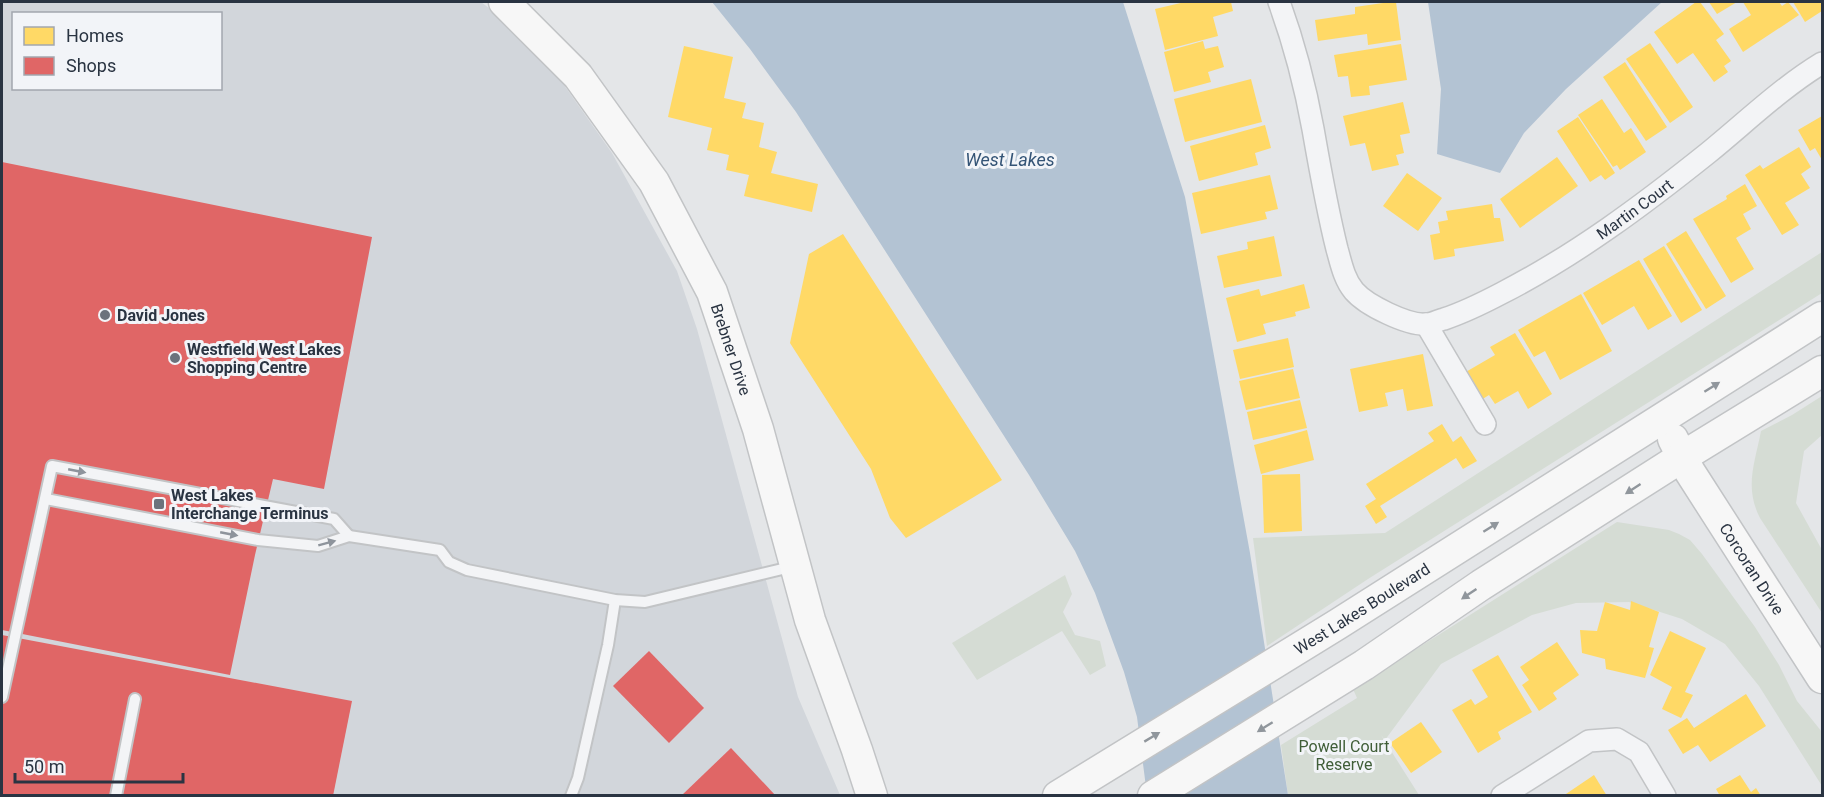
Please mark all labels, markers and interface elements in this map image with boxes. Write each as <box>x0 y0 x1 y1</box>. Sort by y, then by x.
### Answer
legend <box>12 12 222 90</box>
text: Homes <box>66 25 124 46</box>
text: Shops <box>66 55 116 76</box>
water label: West Lakes <box>965 149 1055 170</box>
street label: Martin Court <box>1593 175 1677 243</box>
street label: Brebner Drive <box>707 301 755 398</box>
place label: David Jones <box>117 306 205 325</box>
marker: David Jones <box>98 308 112 322</box>
place label: Westfield West Lakes Shopping Centre <box>187 340 341 377</box>
marker: Westfield West Lakes Shopping Centre <box>168 351 182 365</box>
one-way arrow <box>1704 381 1720 392</box>
one-way arrow <box>68 467 87 476</box>
one-way arrow <box>1625 483 1641 494</box>
place label: West Lakes Interchange Terminus <box>171 486 329 523</box>
marker: West Lakes Interchange Terminus <box>152 497 166 511</box>
street label: Corcoran Drive <box>1716 519 1788 618</box>
one-way arrow <box>1483 522 1499 533</box>
one-way arrow <box>220 530 239 539</box>
one-way arrow <box>318 538 336 547</box>
street label: West Lakes Boulevard <box>1290 559 1433 658</box>
one-way arrow <box>1461 588 1477 600</box>
one-way arrow <box>1257 721 1273 732</box>
one-way arrow <box>1144 731 1160 742</box>
park label: Powell Court Reserve <box>1299 737 1389 774</box>
scale bar <box>15 746 183 784</box>
text: 50 m <box>24 756 64 777</box>

